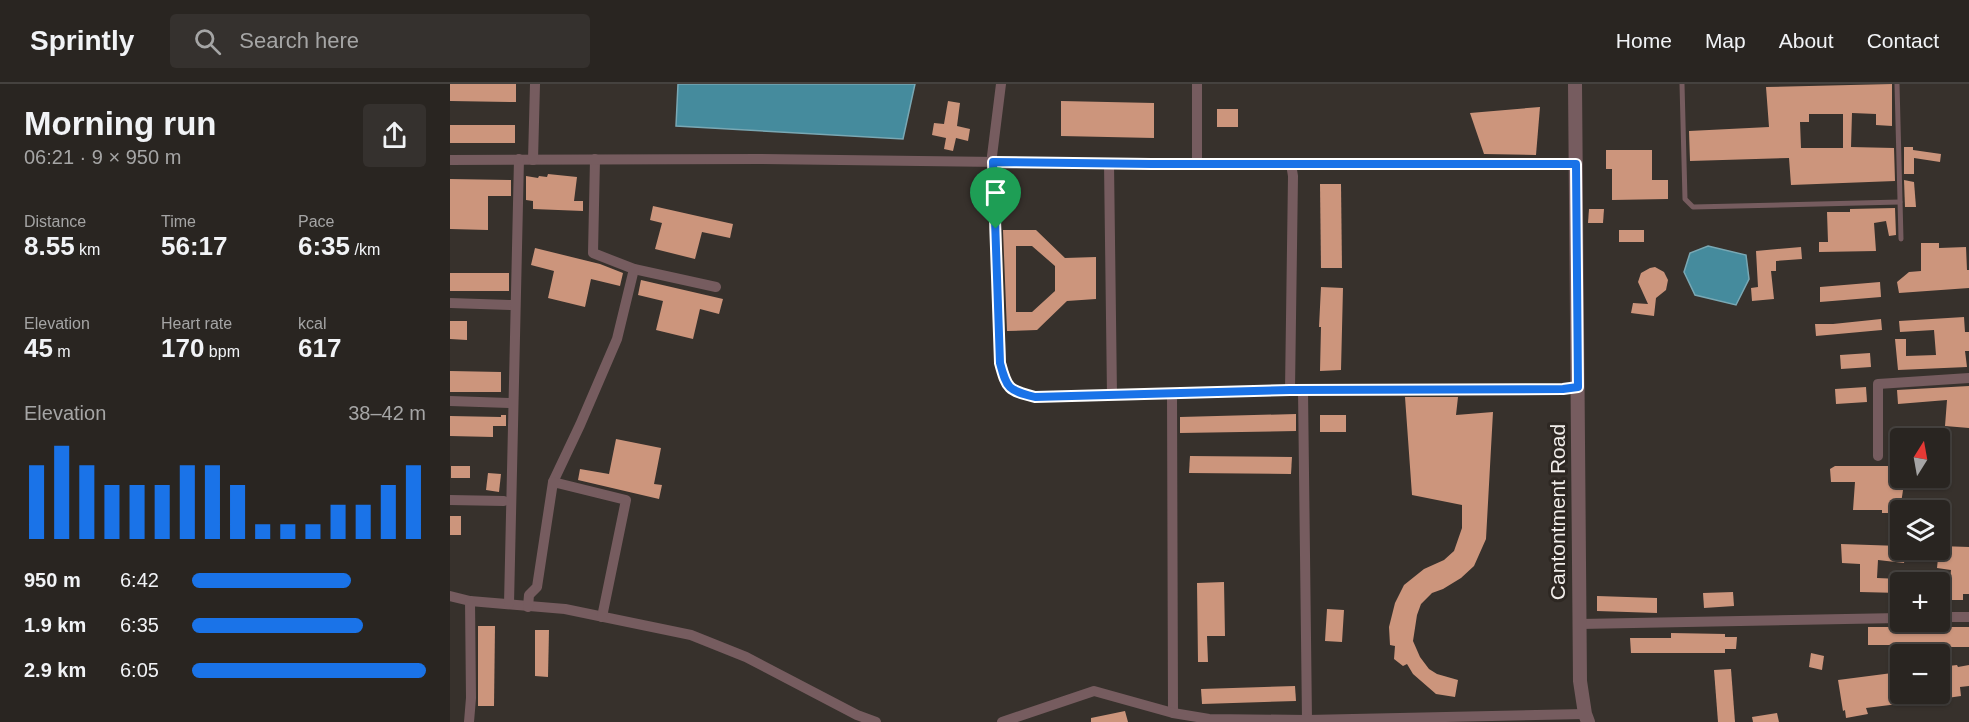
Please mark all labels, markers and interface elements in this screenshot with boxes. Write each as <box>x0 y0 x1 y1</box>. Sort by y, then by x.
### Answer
search box <box>170 14 590 68</box>
text: Sprintly <box>30 25 134 56</box>
icon: search <box>191 25 224 58</box>
text: Search here <box>239 28 359 53</box>
text: Home <box>1616 29 1672 52</box>
text: Map <box>1705 29 1746 52</box>
text: About <box>1779 29 1834 52</box>
text: Contact <box>1867 29 1939 52</box>
button: share <box>363 104 426 167</box>
text: Morning run <box>24 105 216 142</box>
text: 06:21 · 9 × 950 m <box>24 146 181 168</box>
pin <box>970 167 1021 229</box>
icon: arrive <box>979 176 1012 209</box>
text: Distance <box>24 213 86 230</box>
text: Time <box>161 213 196 230</box>
text: Pace <box>298 213 334 230</box>
text: 8.55 <box>24 231 75 261</box>
text: 56:17 <box>161 231 228 261</box>
text: 6:35 <box>298 231 350 261</box>
text: km <box>75 241 100 258</box>
text: /km <box>350 241 380 258</box>
text: Elevation <box>24 315 90 332</box>
text: Heart rate <box>161 315 232 332</box>
text: kcal <box>298 315 326 332</box>
text: 45 <box>24 333 53 363</box>
text: 170 <box>161 333 204 363</box>
text: 617 <box>298 333 341 363</box>
text: m <box>53 343 71 360</box>
text: bpm <box>204 343 240 360</box>
text: Elevation <box>24 402 106 424</box>
text: 38–42 m <box>348 402 426 424</box>
street label: Cantontment Road <box>1546 424 1569 600</box>
north arrow <box>1890 428 1950 488</box>
map controls <box>1890 428 1950 704</box>
button: layers <box>1890 500 1950 560</box>
text: 950 m <box>24 569 81 591</box>
text: 6:42 <box>120 569 159 591</box>
button: + <box>1890 572 1950 632</box>
text: 1.9 km <box>24 614 86 636</box>
text: 6:35 <box>120 614 159 636</box>
button: − <box>1890 644 1950 704</box>
text: 2.9 km <box>24 659 86 681</box>
text: 6:05 <box>120 659 159 681</box>

